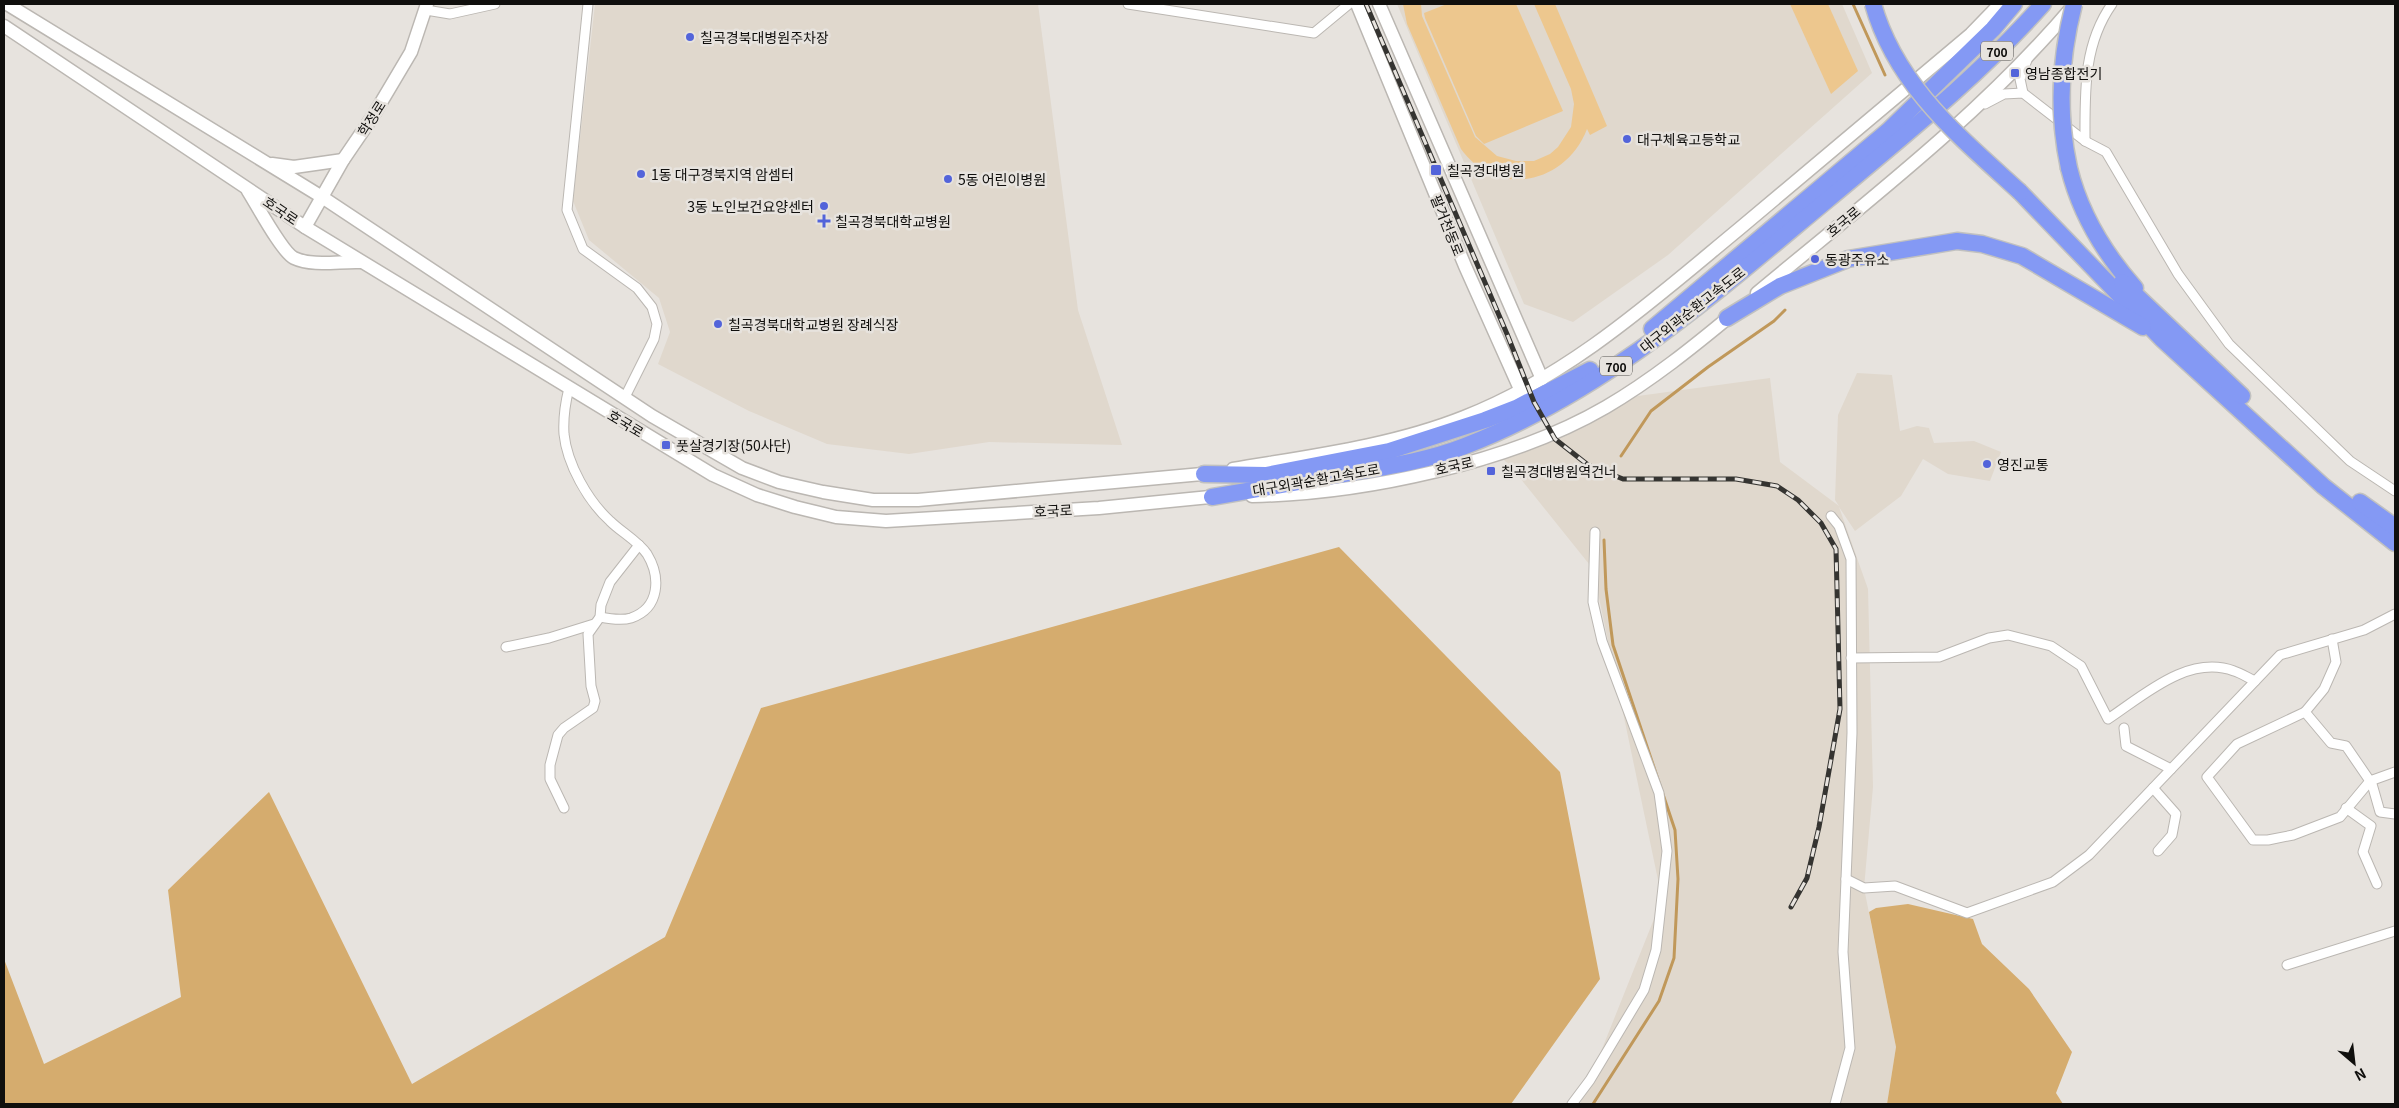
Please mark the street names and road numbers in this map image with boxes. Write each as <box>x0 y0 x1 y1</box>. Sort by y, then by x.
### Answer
road number: 700 <box>1981 41 2013 60</box>
street label: 학정로 <box>352 96 390 140</box>
street label: 호국로 <box>259 191 303 229</box>
street label: 팔거천동로 <box>1427 191 1469 259</box>
street label: 호국로 <box>1822 201 1864 241</box>
street label: 대구외곽순환고속도로 <box>1635 261 1749 357</box>
road number: 700 <box>1600 356 1632 376</box>
street label: 호국로 <box>604 404 648 442</box>
street label: 호국로 <box>1433 451 1475 479</box>
street label: 대구외곽순환고속도로 <box>1251 458 1381 500</box>
street label: 호국로 <box>1033 499 1073 521</box>

